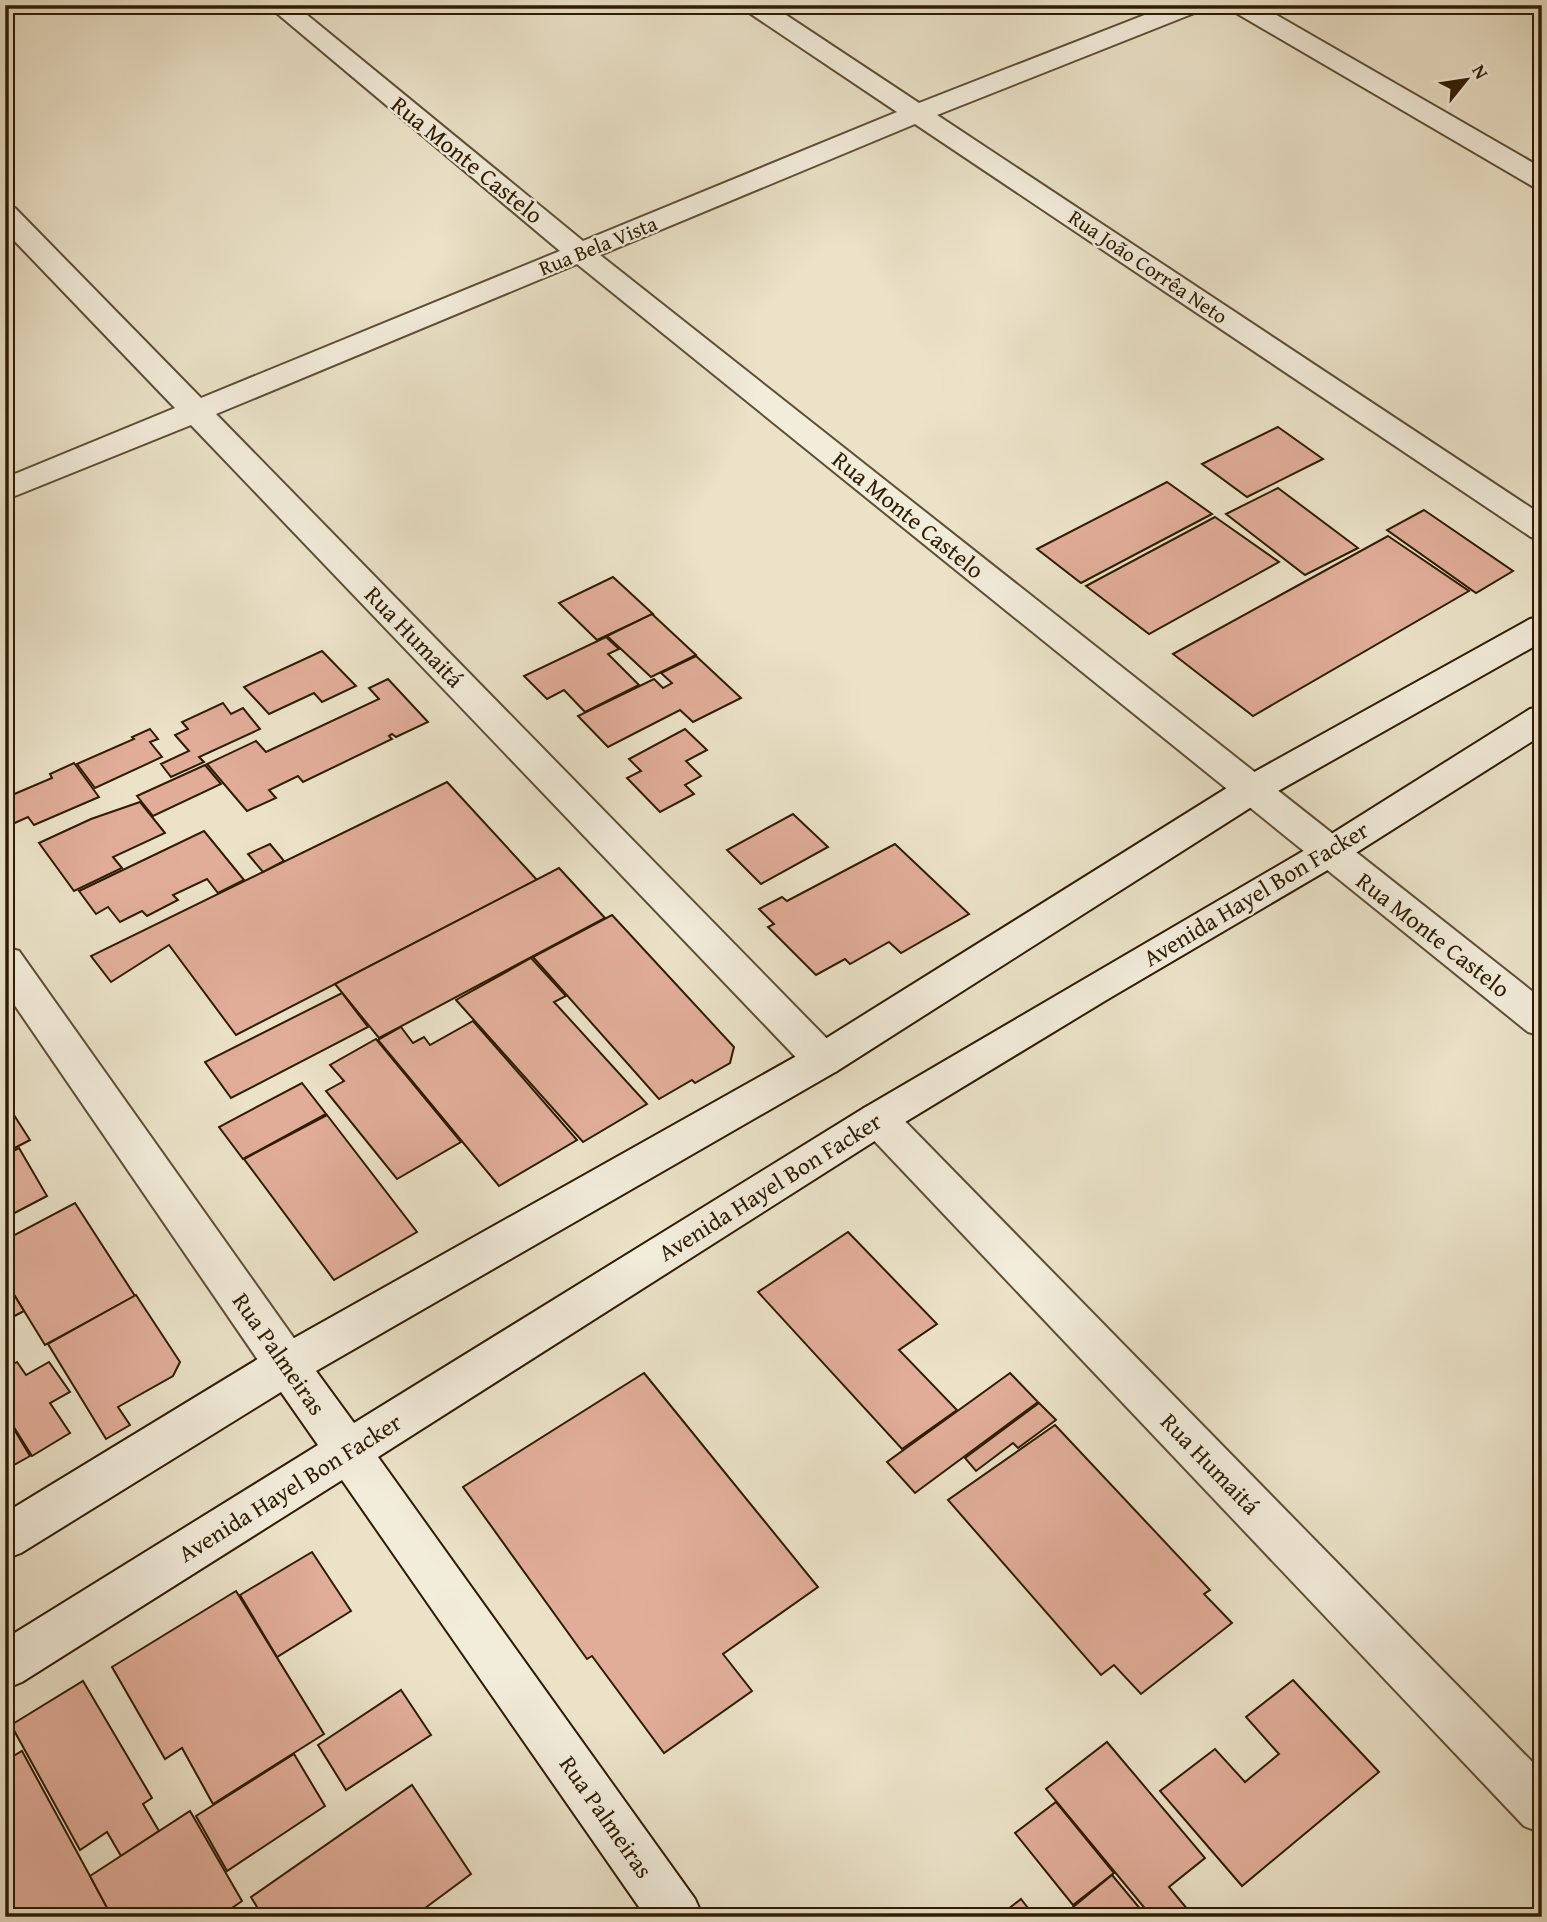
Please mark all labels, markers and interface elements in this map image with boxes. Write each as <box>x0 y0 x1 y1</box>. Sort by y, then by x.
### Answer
north arrow <box>1432 46 1502 116</box>
text: N <box>1465 59 1496 84</box>
street label: Rua Monte Castelo <box>384 87 551 232</box>
street label: Rua João Corrêa Neto <box>1062 202 1234 331</box>
street label: Rua Bela Vista <box>534 208 662 283</box>
street label: Rua Monte Castelo <box>825 442 992 587</box>
street label: Rua Humaitá <box>357 578 473 696</box>
street label: Avenida Hayel Bon Facker <box>1136 812 1375 975</box>
street label: Rua Monte Castelo <box>1349 863 1518 1006</box>
street label: Avenida Hayel Bon Facker <box>651 1103 888 1270</box>
street label: Rua Palmeiras <box>224 1285 335 1422</box>
street label: Avenida Hayel Bon Facker <box>171 1404 408 1571</box>
street label: Rua Humaitá <box>1153 1405 1269 1523</box>
street label: Rua Palmeiras <box>551 1748 662 1885</box>

